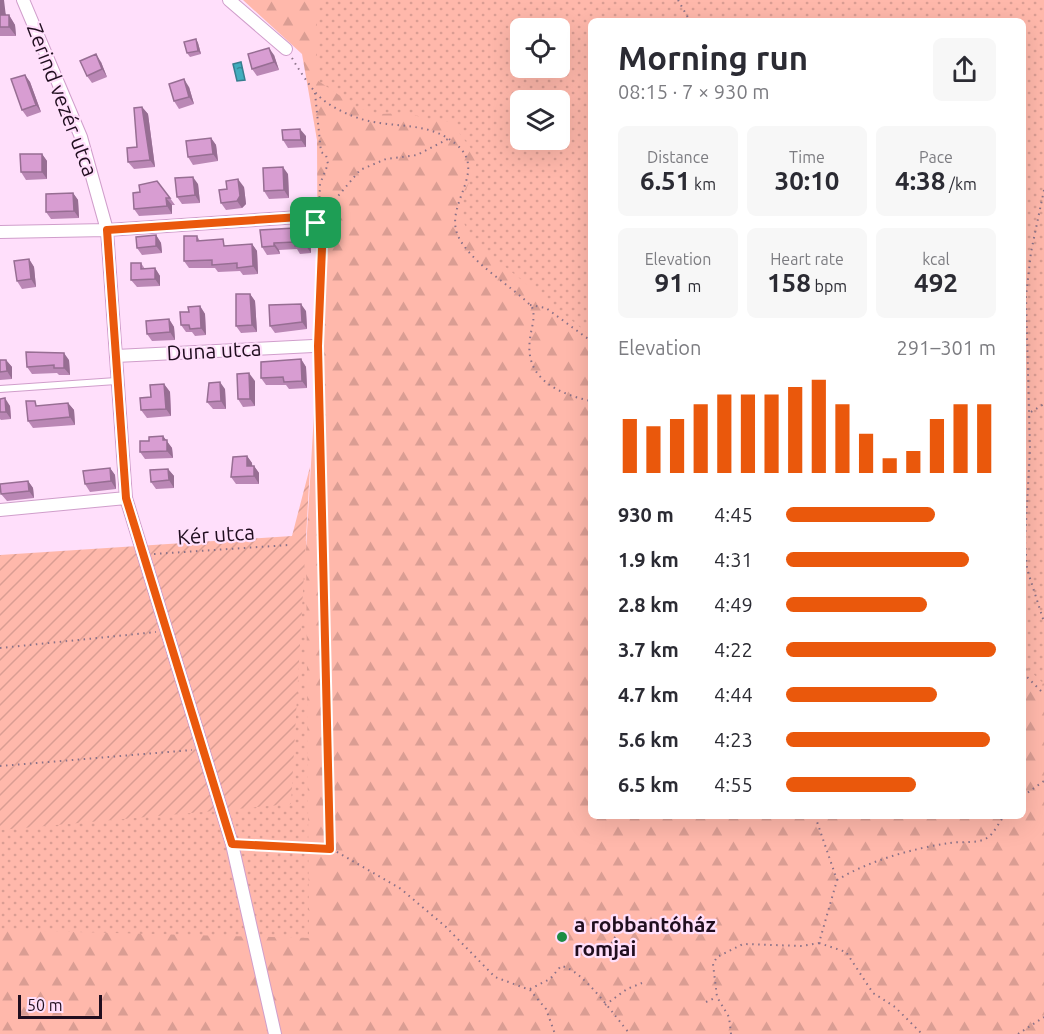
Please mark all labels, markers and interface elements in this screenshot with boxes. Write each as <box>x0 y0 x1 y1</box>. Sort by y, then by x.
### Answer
map controls <box>510 18 570 150</box>
button: locate <box>510 18 570 78</box>
street label: Zerind vezér utca <box>23 20 103 180</box>
button: share <box>933 38 996 101</box>
text: Morning run <box>618 39 808 76</box>
text: 08:15 · 7 × 930 m <box>618 80 770 103</box>
button: layers <box>510 90 570 150</box>
text: Distance <box>647 148 709 166</box>
text: Time <box>789 148 825 166</box>
text: Pace <box>919 148 953 166</box>
text: 6.51 <box>640 166 690 195</box>
text: 30:10 <box>774 166 840 195</box>
text: 4:38 <box>895 166 945 195</box>
text: km <box>690 175 716 193</box>
text: /km <box>945 175 977 193</box>
pin <box>290 197 341 248</box>
icon: arrive <box>299 206 332 239</box>
text: Elevation <box>645 250 711 268</box>
text: Heart rate <box>770 250 844 268</box>
text: kcal <box>922 250 950 268</box>
text: 91 <box>655 268 684 297</box>
text: 158 <box>767 268 811 297</box>
text: 492 <box>914 268 958 297</box>
text: m <box>684 277 701 295</box>
text: bpm <box>811 277 847 295</box>
street label: Duna utca <box>166 336 262 364</box>
text: Elevation <box>618 336 701 359</box>
text: 291–301 m <box>897 336 996 359</box>
text: 930 m <box>618 503 674 526</box>
text: 4:45 <box>714 503 753 526</box>
street label: Kér utca <box>176 519 255 549</box>
text: 1.9 km <box>618 548 679 571</box>
text: 4:31 <box>714 548 753 571</box>
text: 2.8 km <box>618 593 679 616</box>
text: 4:49 <box>714 593 753 616</box>
text: 3.7 km <box>618 638 679 661</box>
text: 4:22 <box>714 638 753 661</box>
text: 4.7 km <box>618 683 679 706</box>
text: 4:44 <box>714 683 753 706</box>
text: 5.6 km <box>618 728 679 751</box>
text: 4:23 <box>714 728 753 751</box>
text: 6.5 km <box>618 773 679 796</box>
text: 4:55 <box>714 773 753 796</box>
place label: a robbantóház romjai <box>574 912 716 960</box>
marker: a robbantóház romjai <box>555 930 569 944</box>
scale bar <box>18 992 102 1020</box>
text: 50 m <box>27 996 63 1014</box>

